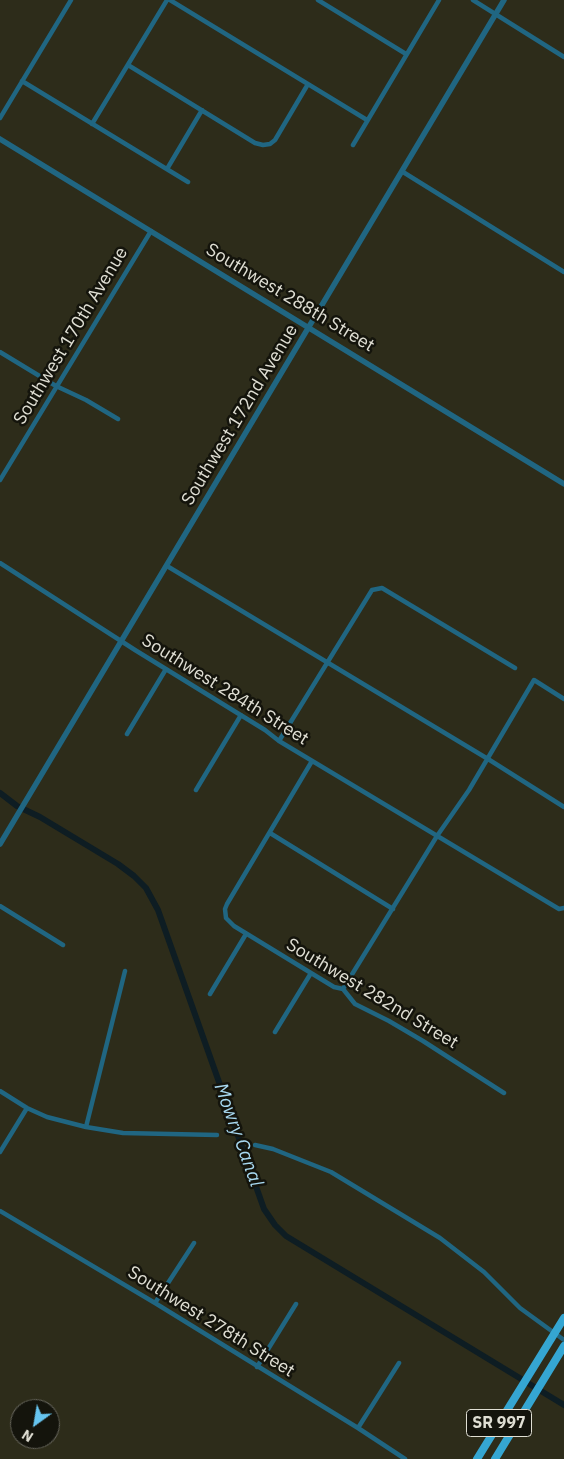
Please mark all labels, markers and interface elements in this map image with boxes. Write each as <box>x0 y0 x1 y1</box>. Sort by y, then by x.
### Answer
street label: Southwest 288th Street <box>202 239 378 357</box>
street label: Southwest 170th Avenue <box>9 243 133 429</box>
street label: Southwest 172nd Avenue <box>177 321 303 509</box>
street label: Southwest 284th Street <box>138 630 312 750</box>
street label: Southwest 282nd Street <box>282 934 462 1054</box>
water label: Mowry Canal <box>209 1080 267 1190</box>
street label: Southwest 278th Street <box>124 1262 298 1382</box>
north arrow <box>10 1399 60 1449</box>
road number: SR 997 <box>466 1410 532 1436</box>
text: N <box>19 1426 37 1446</box>

